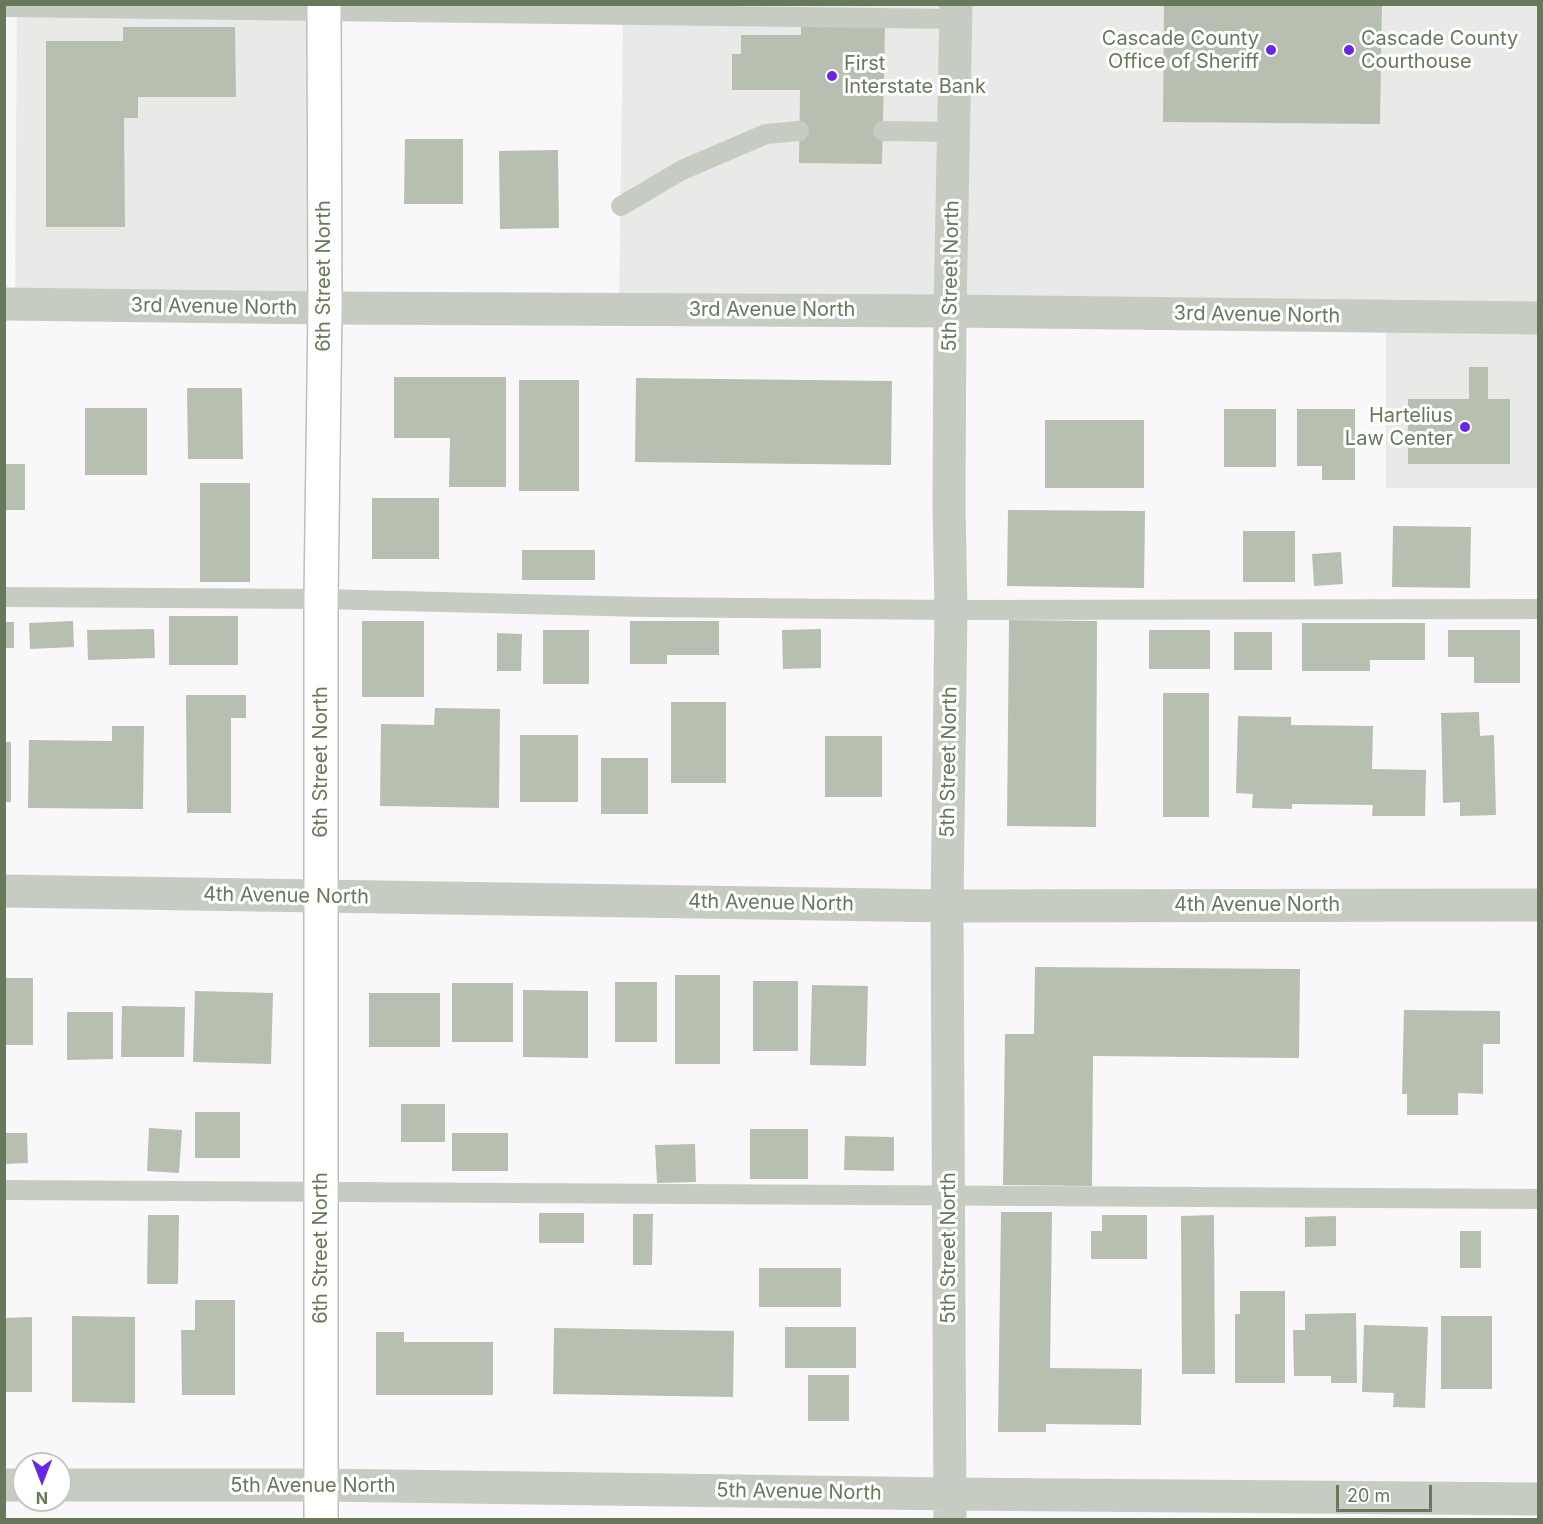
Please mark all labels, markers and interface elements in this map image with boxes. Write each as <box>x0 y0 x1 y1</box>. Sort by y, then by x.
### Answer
place label: Cascade County Office of Sheriff <box>1102 27 1259 74</box>
place label: Cascade County Courthouse <box>1361 27 1518 74</box>
marker: Cascade County Office of Sheriff <box>1264 43 1278 57</box>
marker: Cascade County Courthouse <box>1342 43 1356 57</box>
place label: First Interstate Bank <box>844 52 986 99</box>
marker: First Interstate Bank <box>825 69 839 83</box>
street label: 6th Street North <box>312 200 336 352</box>
street label: 5th Street North <box>938 200 964 352</box>
street label: 3rd Avenue North <box>131 294 297 320</box>
street label: 3rd Avenue North <box>689 298 855 322</box>
street label: 3rd Avenue North <box>1174 302 1340 328</box>
place label: Hartelius Law Center <box>1345 404 1453 451</box>
marker: Hartelius Law Center <box>1458 420 1472 434</box>
street label: 6th Street North <box>309 686 333 838</box>
street label: 5th Street North <box>936 686 962 838</box>
street label: 4th Avenue North <box>203 883 369 909</box>
street label: 4th Avenue North <box>688 890 854 916</box>
street label: 4th Avenue North <box>1174 893 1340 917</box>
street label: 6th Street North <box>309 1172 333 1324</box>
street label: 5th Street North <box>937 1172 961 1324</box>
north arrow <box>12 1452 72 1512</box>
scale bar <box>1339 1473 1435 1511</box>
street label: 5th Avenue North <box>230 1474 396 1498</box>
street label: 5th Avenue North <box>716 1479 882 1505</box>
text: 20 m <box>1347 1485 1390 1506</box>
text: N <box>36 1488 48 1508</box>

